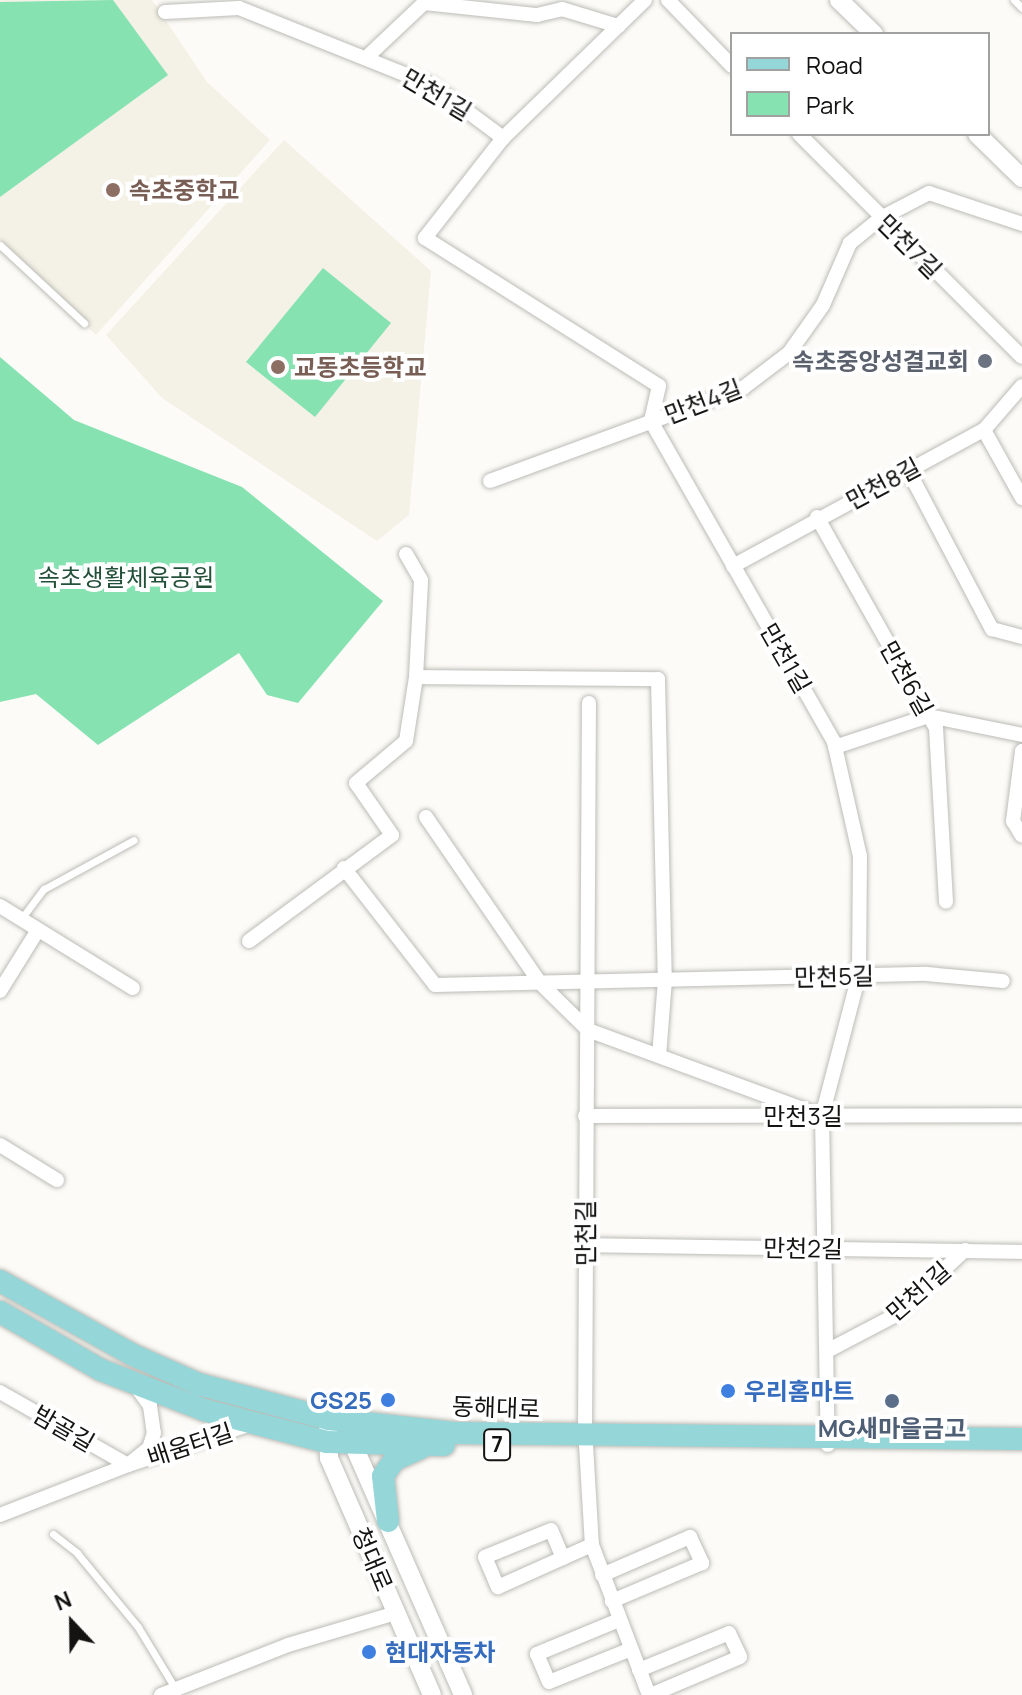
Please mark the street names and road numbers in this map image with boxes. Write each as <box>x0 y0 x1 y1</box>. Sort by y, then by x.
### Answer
street label: 만천1길 <box>397 62 477 126</box>
street label: 만천7길 <box>872 208 948 284</box>
street label: 만천4길 <box>660 373 746 429</box>
street label: 만천8길 <box>841 451 925 515</box>
street label: 만천1길 <box>755 618 817 698</box>
street label: 만천6길 <box>875 636 939 720</box>
street label: 만천5길 <box>794 961 874 991</box>
street label: 만천3길 <box>763 1102 843 1130</box>
street label: 만천길 <box>571 1200 599 1266</box>
street label: 만천2길 <box>763 1233 843 1263</box>
street label: 만천1길 <box>880 1255 956 1327</box>
street label: 동해대로 <box>451 1391 541 1423</box>
street label: 밤골길 <box>28 1399 100 1457</box>
street label: 배움터길 <box>144 1417 236 1471</box>
road number: 7 <box>483 1427 511 1463</box>
street label: 청대로 <box>347 1523 399 1595</box>

